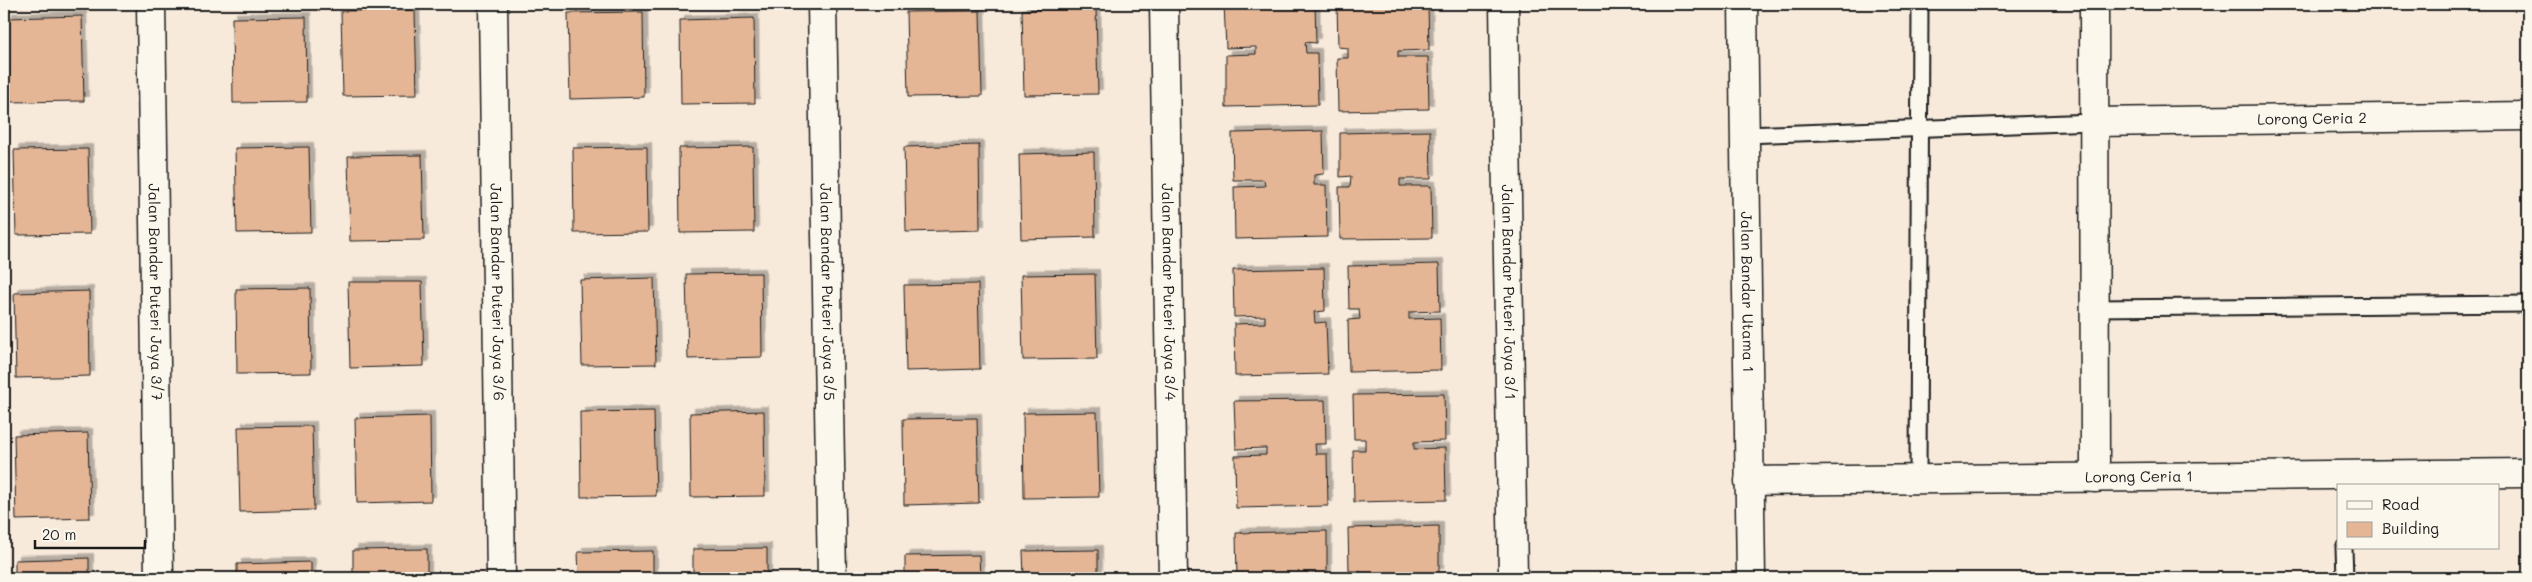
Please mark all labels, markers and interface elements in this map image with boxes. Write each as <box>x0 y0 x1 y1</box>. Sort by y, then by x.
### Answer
street label: Lorong Ceria 2 <box>2257 107 2367 129</box>
street label: Jalan Bandar Puteri Jaya 3/7 <box>145 183 168 401</box>
street label: Jalan Bandar Puteri Jaya 3/6 <box>486 183 510 401</box>
street label: Jalan Bandar Puteri Jaya 3/5 <box>816 183 840 401</box>
street label: Jalan Bandar Puteri Jaya 3/4 <box>1158 183 1181 401</box>
street label: Jalan Bandar Puteri Jaya 3/1 <box>1498 184 1521 400</box>
street label: Jalan Bandar Utama 1 <box>1737 211 1759 373</box>
street label: Lorong Ceria 1 <box>2085 465 2193 487</box>
legend <box>2337 484 2500 550</box>
text: Road <box>2382 494 2419 514</box>
scale bar <box>35 517 145 549</box>
text: Building <box>2382 518 2439 538</box>
text: 20 m <box>42 524 76 544</box>

